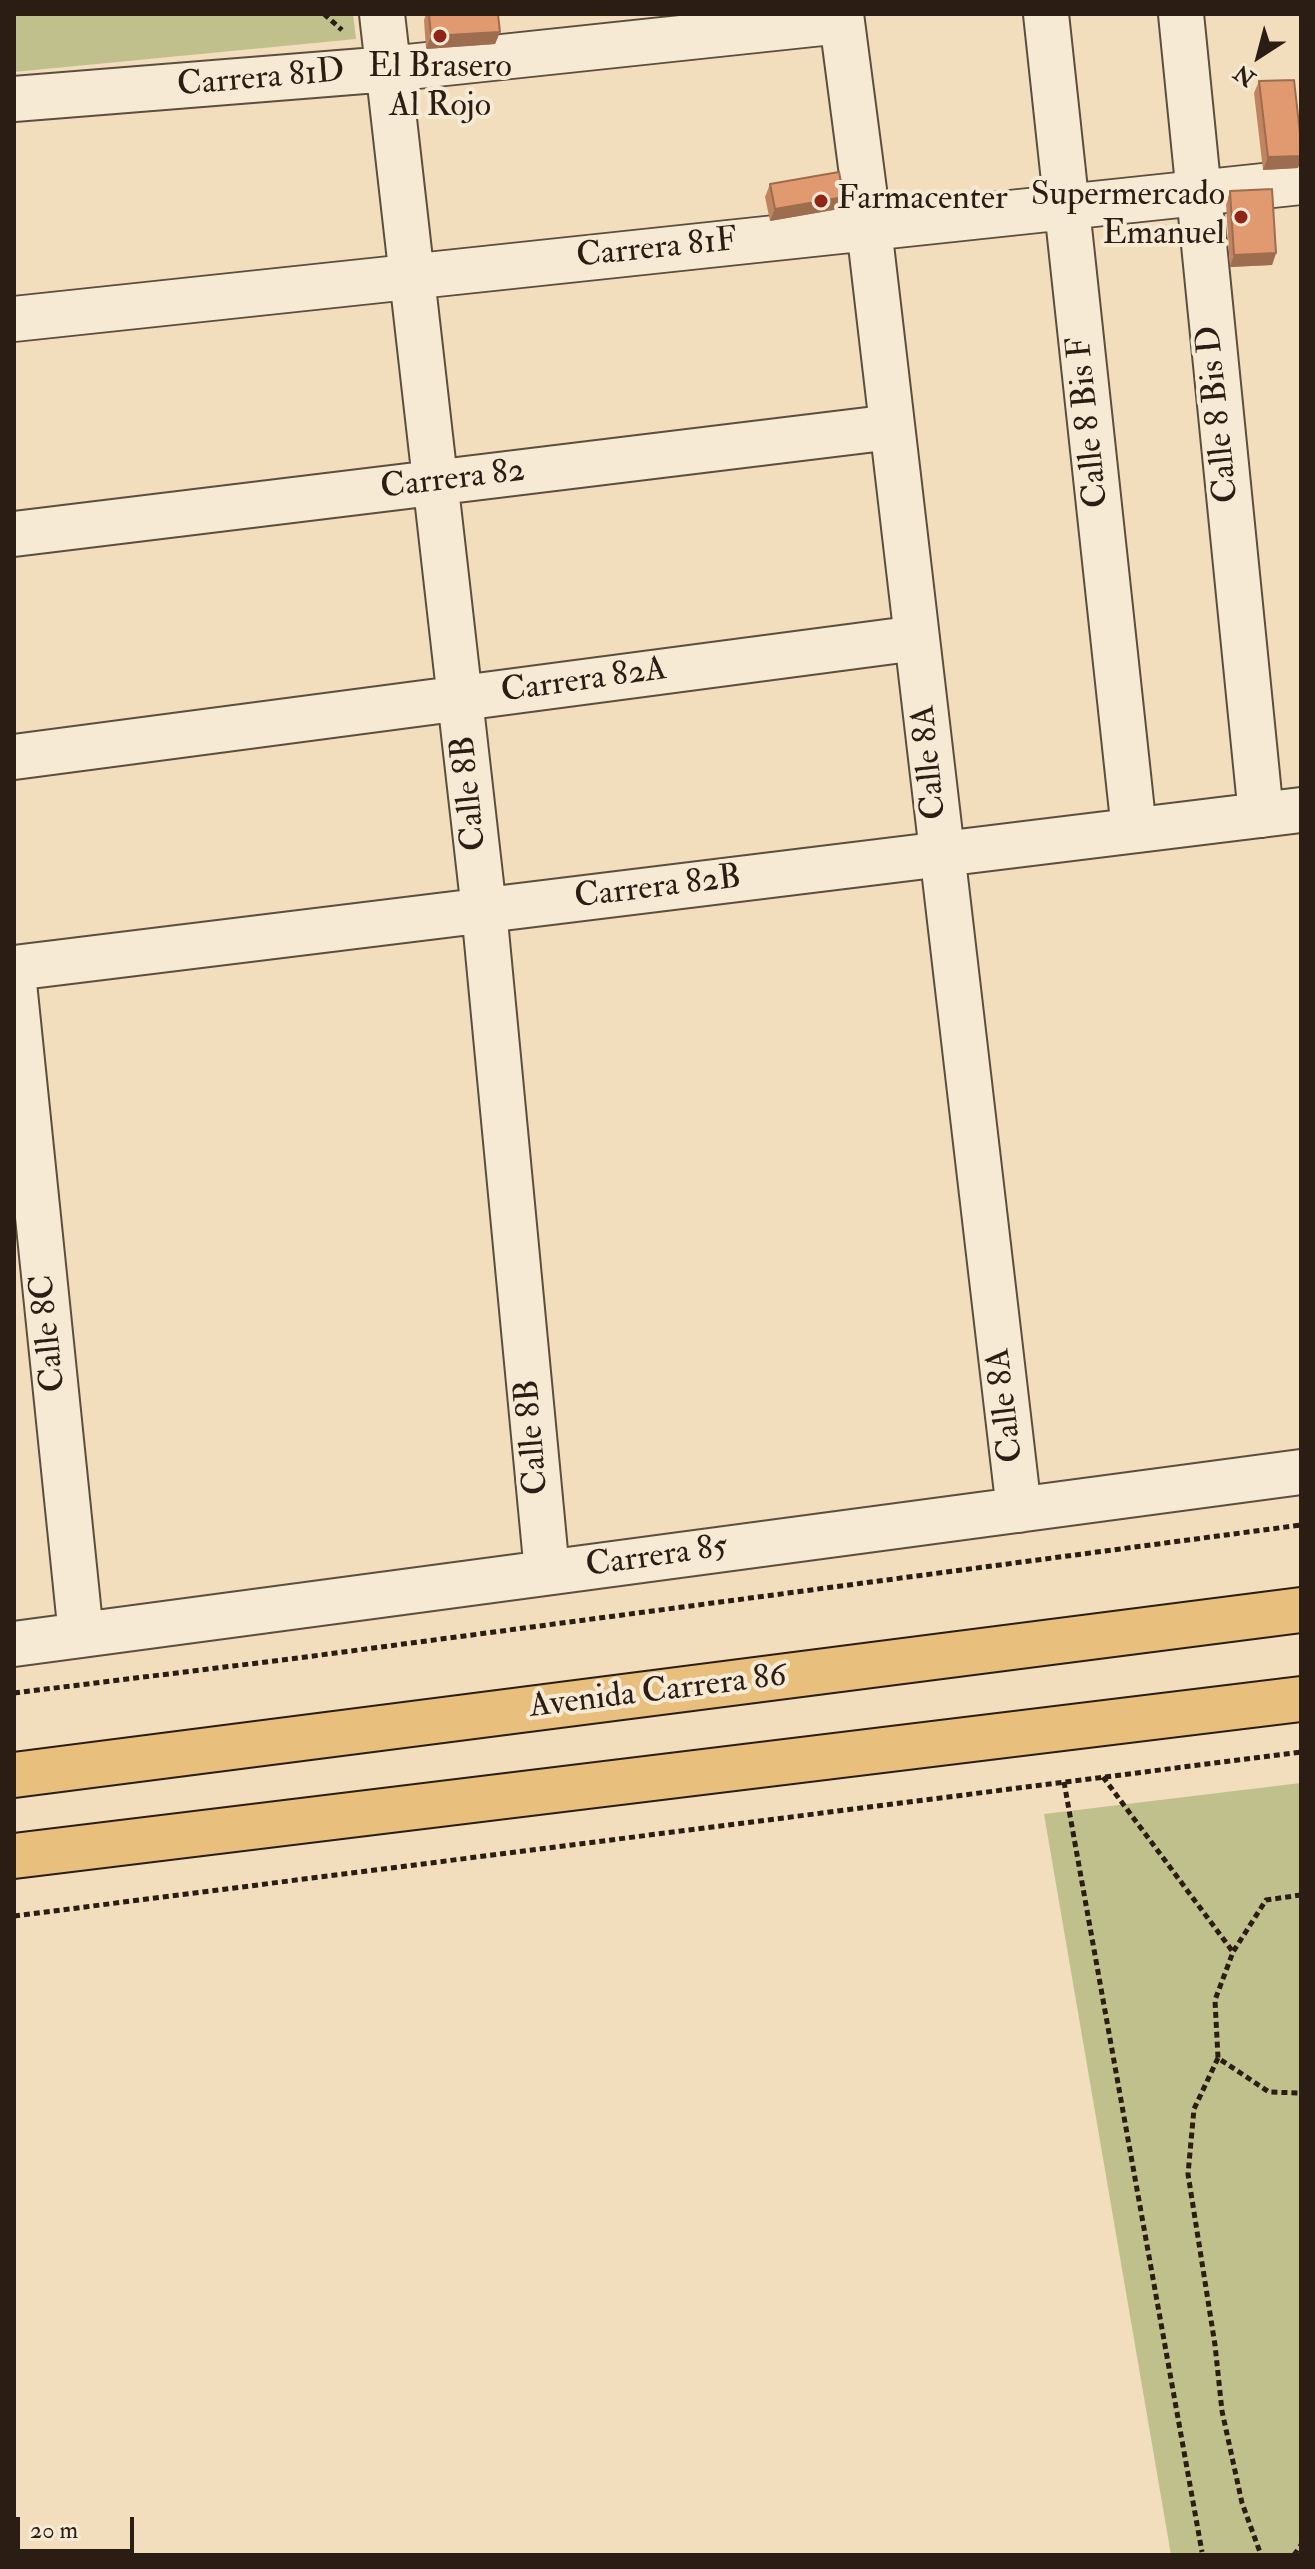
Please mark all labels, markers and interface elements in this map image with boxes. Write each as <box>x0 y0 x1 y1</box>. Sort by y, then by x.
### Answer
north arrow <box>1219 16 1299 96</box>
marker: El Brasero Al Rojo <box>431 27 449 45</box>
place label: El Brasero Al Rojo <box>368 49 512 128</box>
street label: Carrera 81D <box>176 52 346 108</box>
text: N <box>1229 58 1261 93</box>
place label: Supermercado Emanuel <box>1031 177 1225 256</box>
place label: Farmacenter <box>837 181 1008 221</box>
marker: Farmacenter <box>812 192 830 210</box>
marker: Supermercado Emanuel <box>1232 208 1250 226</box>
street label: Carrera 81F <box>575 221 739 279</box>
street label: Calle 8 Bis D <box>1190 323 1250 505</box>
street label: Calle 8 Bis F <box>1061 334 1119 510</box>
street label: Carrera 82 <box>378 452 528 510</box>
street label: Carrera 82A <box>499 650 669 714</box>
street label: Calle 8A <box>905 703 957 821</box>
street label: Calle 8B <box>445 733 497 853</box>
street label: Carrera 82B <box>572 859 744 919</box>
street label: Calle 8C <box>24 1272 76 1394</box>
street label: Calle 8A <box>980 1345 1034 1465</box>
street label: Calle 8B <box>509 1378 559 1496</box>
street label: Carrera 85 <box>583 1528 731 1588</box>
street label: Avenida Carrera 86 <box>527 1657 789 1729</box>
scale bar <box>20 2501 138 2551</box>
text: 20 m <box>30 2515 78 2546</box>

